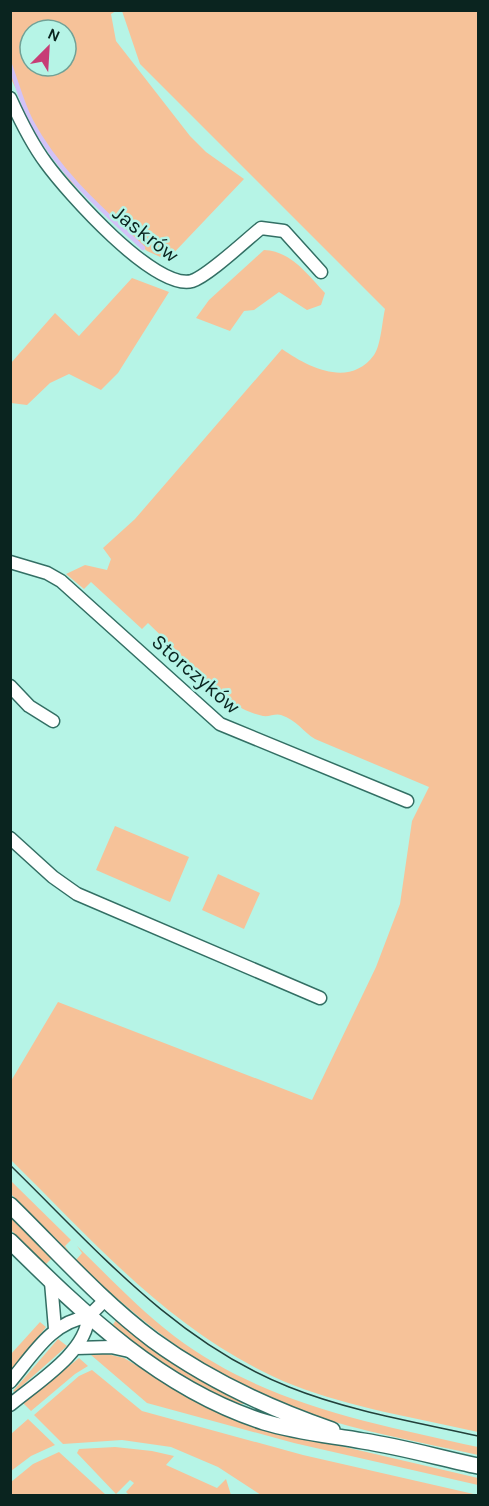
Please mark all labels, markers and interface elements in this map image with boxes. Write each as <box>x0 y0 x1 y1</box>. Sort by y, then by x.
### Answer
north arrow <box>18 18 78 78</box>
text: N <box>45 24 63 46</box>
street label: Jaskrów <box>108 201 184 267</box>
street label: Storczyków <box>147 629 245 719</box>

